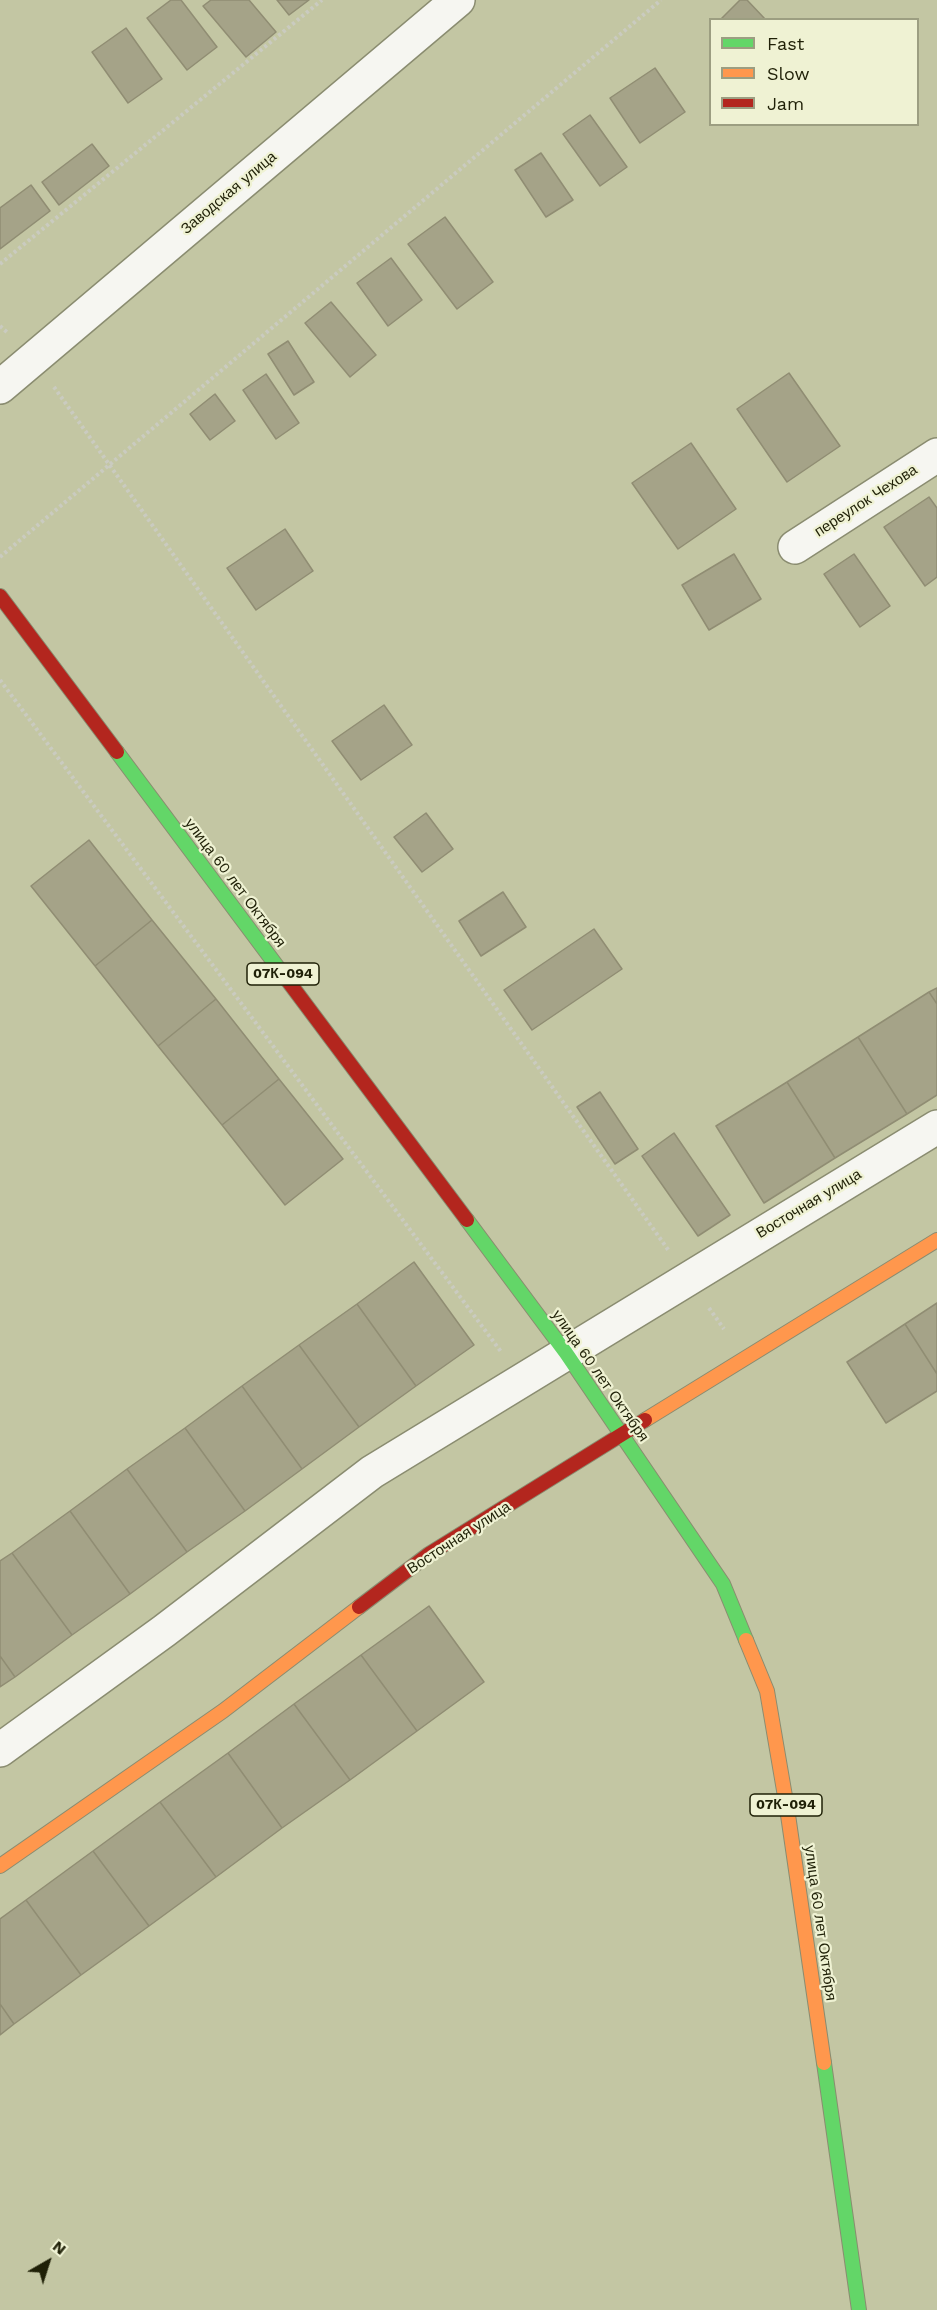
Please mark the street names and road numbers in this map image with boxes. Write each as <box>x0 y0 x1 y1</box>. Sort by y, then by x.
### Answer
street label: Заводская улица <box>178 148 280 238</box>
street label: переулок Чехова <box>811 461 921 541</box>
street label: улица 60 лет Октября <box>181 815 289 951</box>
road number: 07К-094 <box>247 963 319 985</box>
street label: Восточная улица <box>753 1166 865 1242</box>
street label: улица 60 лет Октября <box>548 1307 652 1445</box>
street label: Восточная улица <box>404 1498 514 1578</box>
road number: 07К-094 <box>750 1794 822 1816</box>
street label: улица 60 лет Октября <box>800 1844 840 2002</box>

